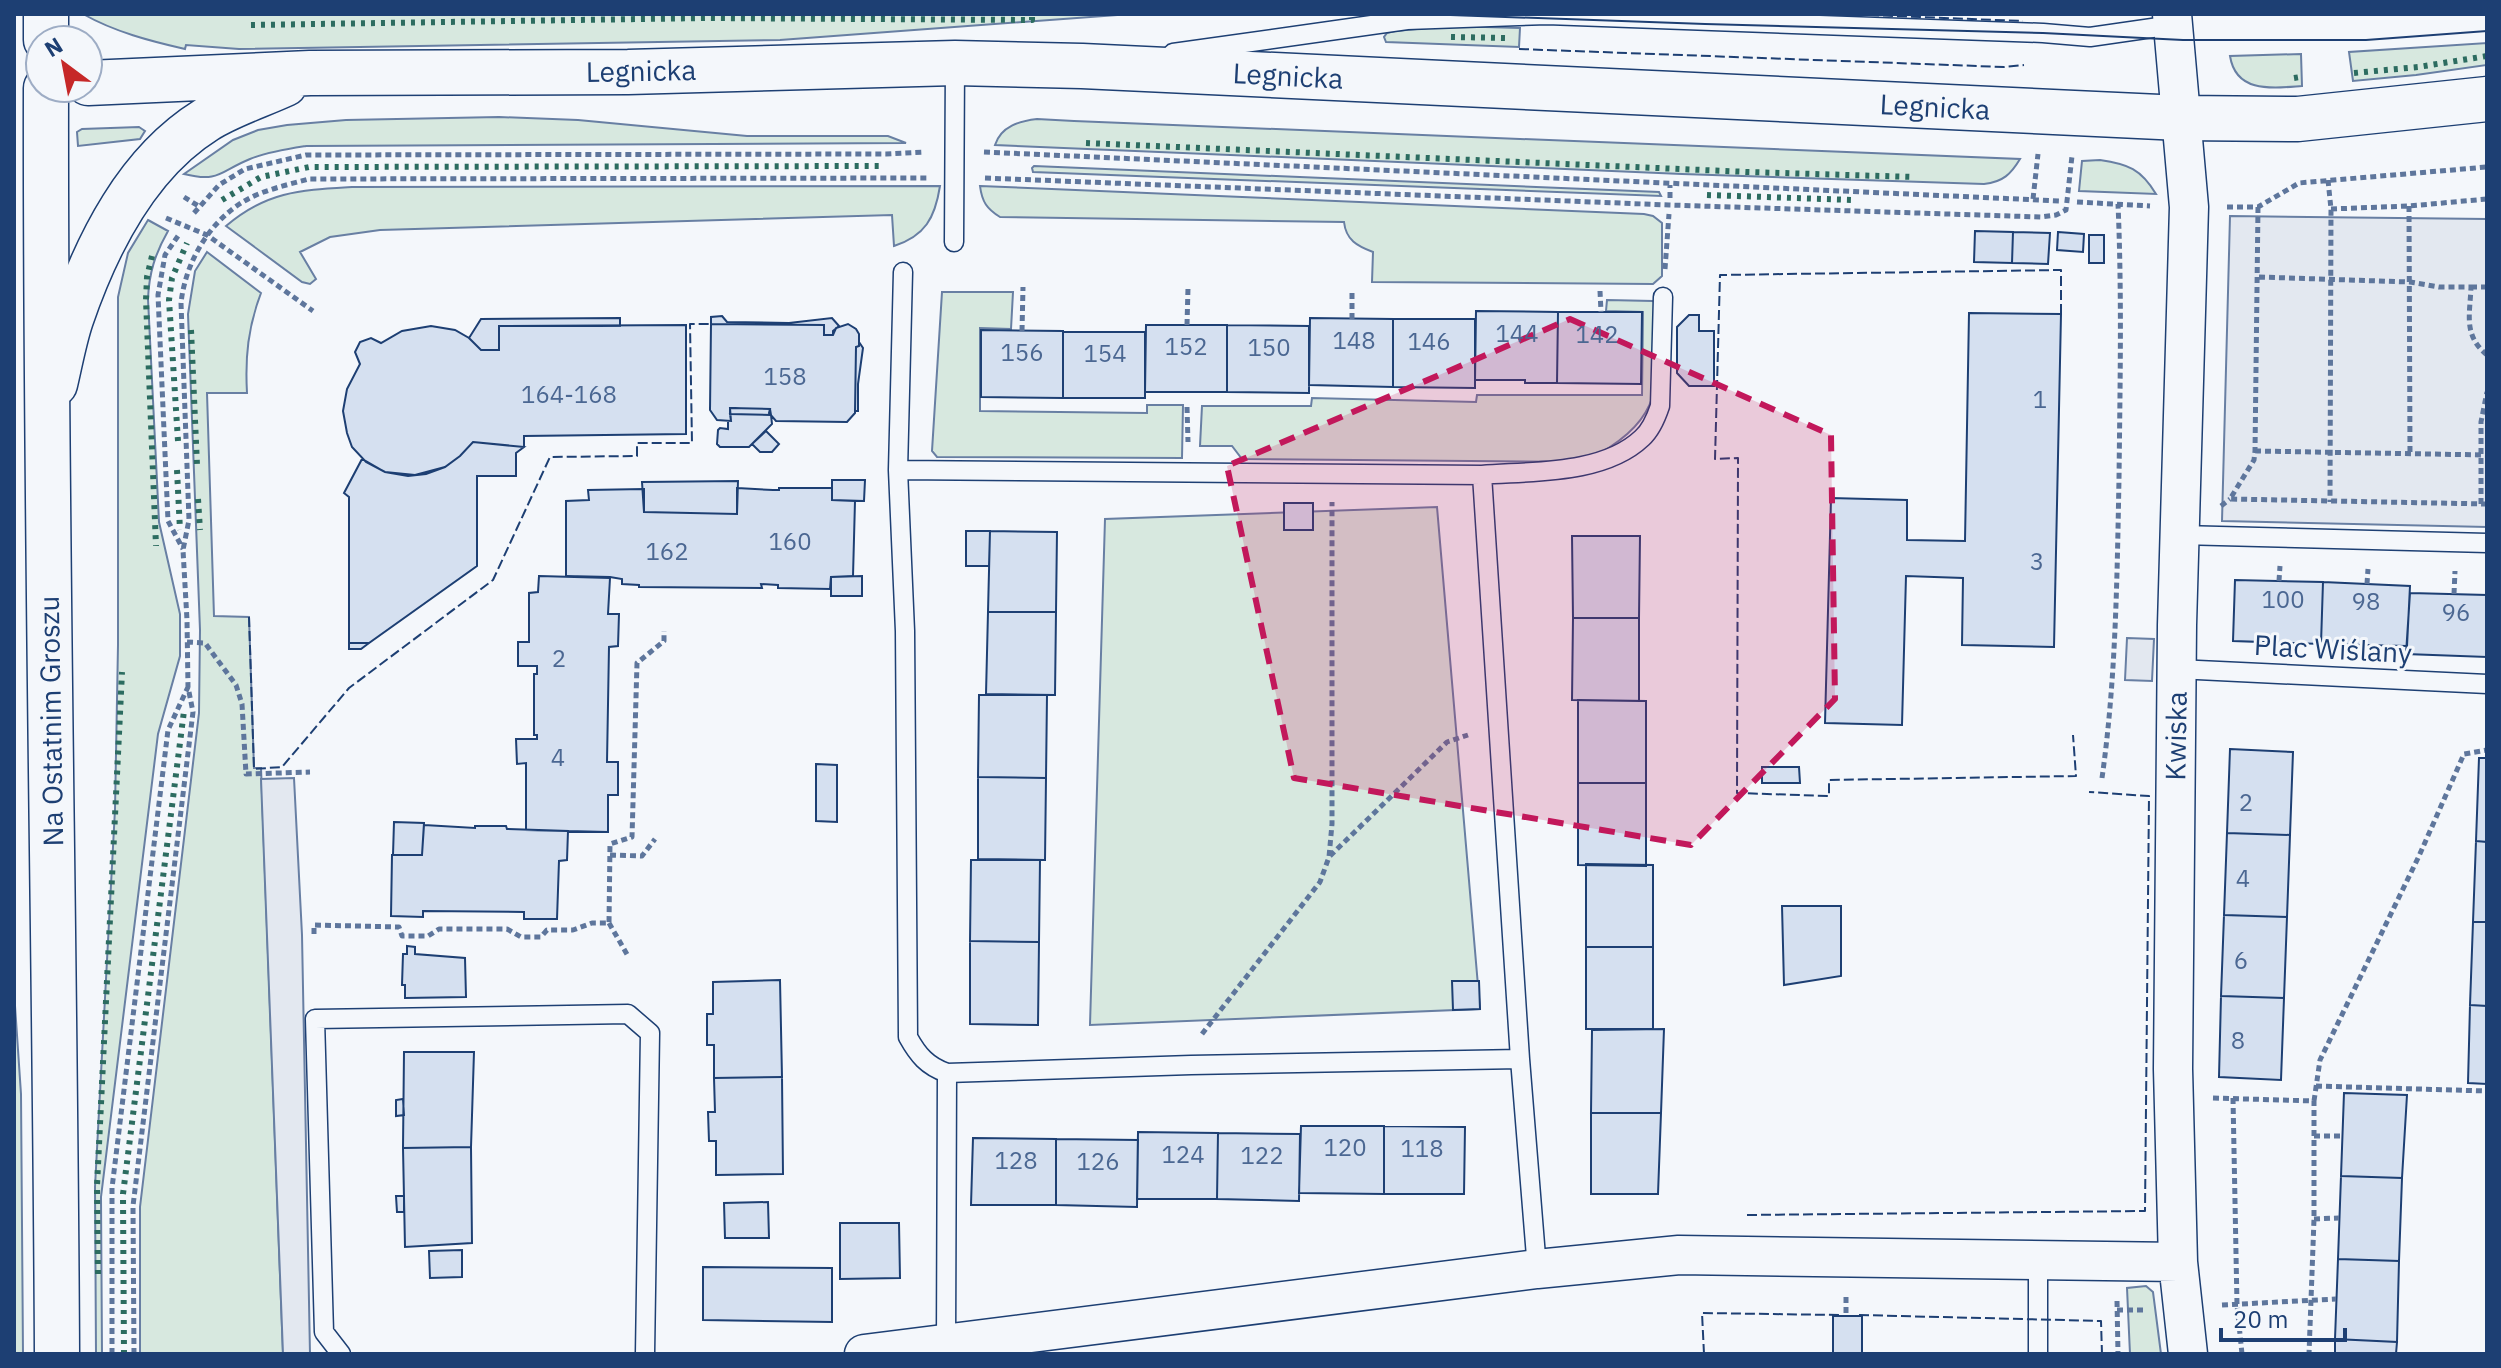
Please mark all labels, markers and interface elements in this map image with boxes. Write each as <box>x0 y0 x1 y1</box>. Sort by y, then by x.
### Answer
north arrow <box>24 24 104 104</box>
text: N <box>39 30 68 63</box>
street label: Legnicka <box>585 51 697 90</box>
street label: Legnicka <box>1232 54 1344 97</box>
street label: Legnicka <box>1879 85 1991 128</box>
house number: 144 <box>1495 317 1539 349</box>
house number: 142 <box>1575 318 1619 350</box>
house number: 148 <box>1332 324 1376 356</box>
house number: 146 <box>1407 325 1451 357</box>
house number: 152 <box>1164 330 1208 362</box>
house number: 150 <box>1247 331 1291 363</box>
house number: 156 <box>1000 336 1044 368</box>
house number: 154 <box>1083 337 1127 369</box>
house number: 158 <box>763 360 807 392</box>
house number: 164-168 <box>521 378 617 410</box>
house number: 1 <box>2033 383 2047 415</box>
house number: 160 <box>768 525 812 557</box>
house number: 162 <box>645 535 689 567</box>
house number: 3 <box>2030 545 2044 577</box>
house number: 100 <box>2261 583 2305 615</box>
house number: 98 <box>2352 585 2380 617</box>
street label: Na Ostatnim Groszu <box>30 595 71 847</box>
house number: 96 <box>2442 596 2470 628</box>
street label: Plac Wiślany <box>2253 626 2413 671</box>
house number: 2 <box>552 642 566 674</box>
street label: Kwiska <box>2156 691 2195 781</box>
house number: 4 <box>551 741 565 773</box>
house number: 2 <box>2239 786 2253 818</box>
house number: 4 <box>2236 862 2250 894</box>
house number: 6 <box>2234 944 2248 976</box>
house number: 8 <box>2231 1024 2245 1056</box>
house number: 120 <box>1323 1131 1367 1163</box>
house number: 118 <box>1400 1132 1444 1164</box>
house number: 124 <box>1161 1138 1205 1170</box>
house number: 122 <box>1240 1139 1284 1171</box>
house number: 128 <box>994 1144 1038 1176</box>
house number: 126 <box>1076 1145 1120 1177</box>
scale bar <box>2221 1292 2345 1342</box>
text: 20 m <box>2233 1303 2288 1335</box>

